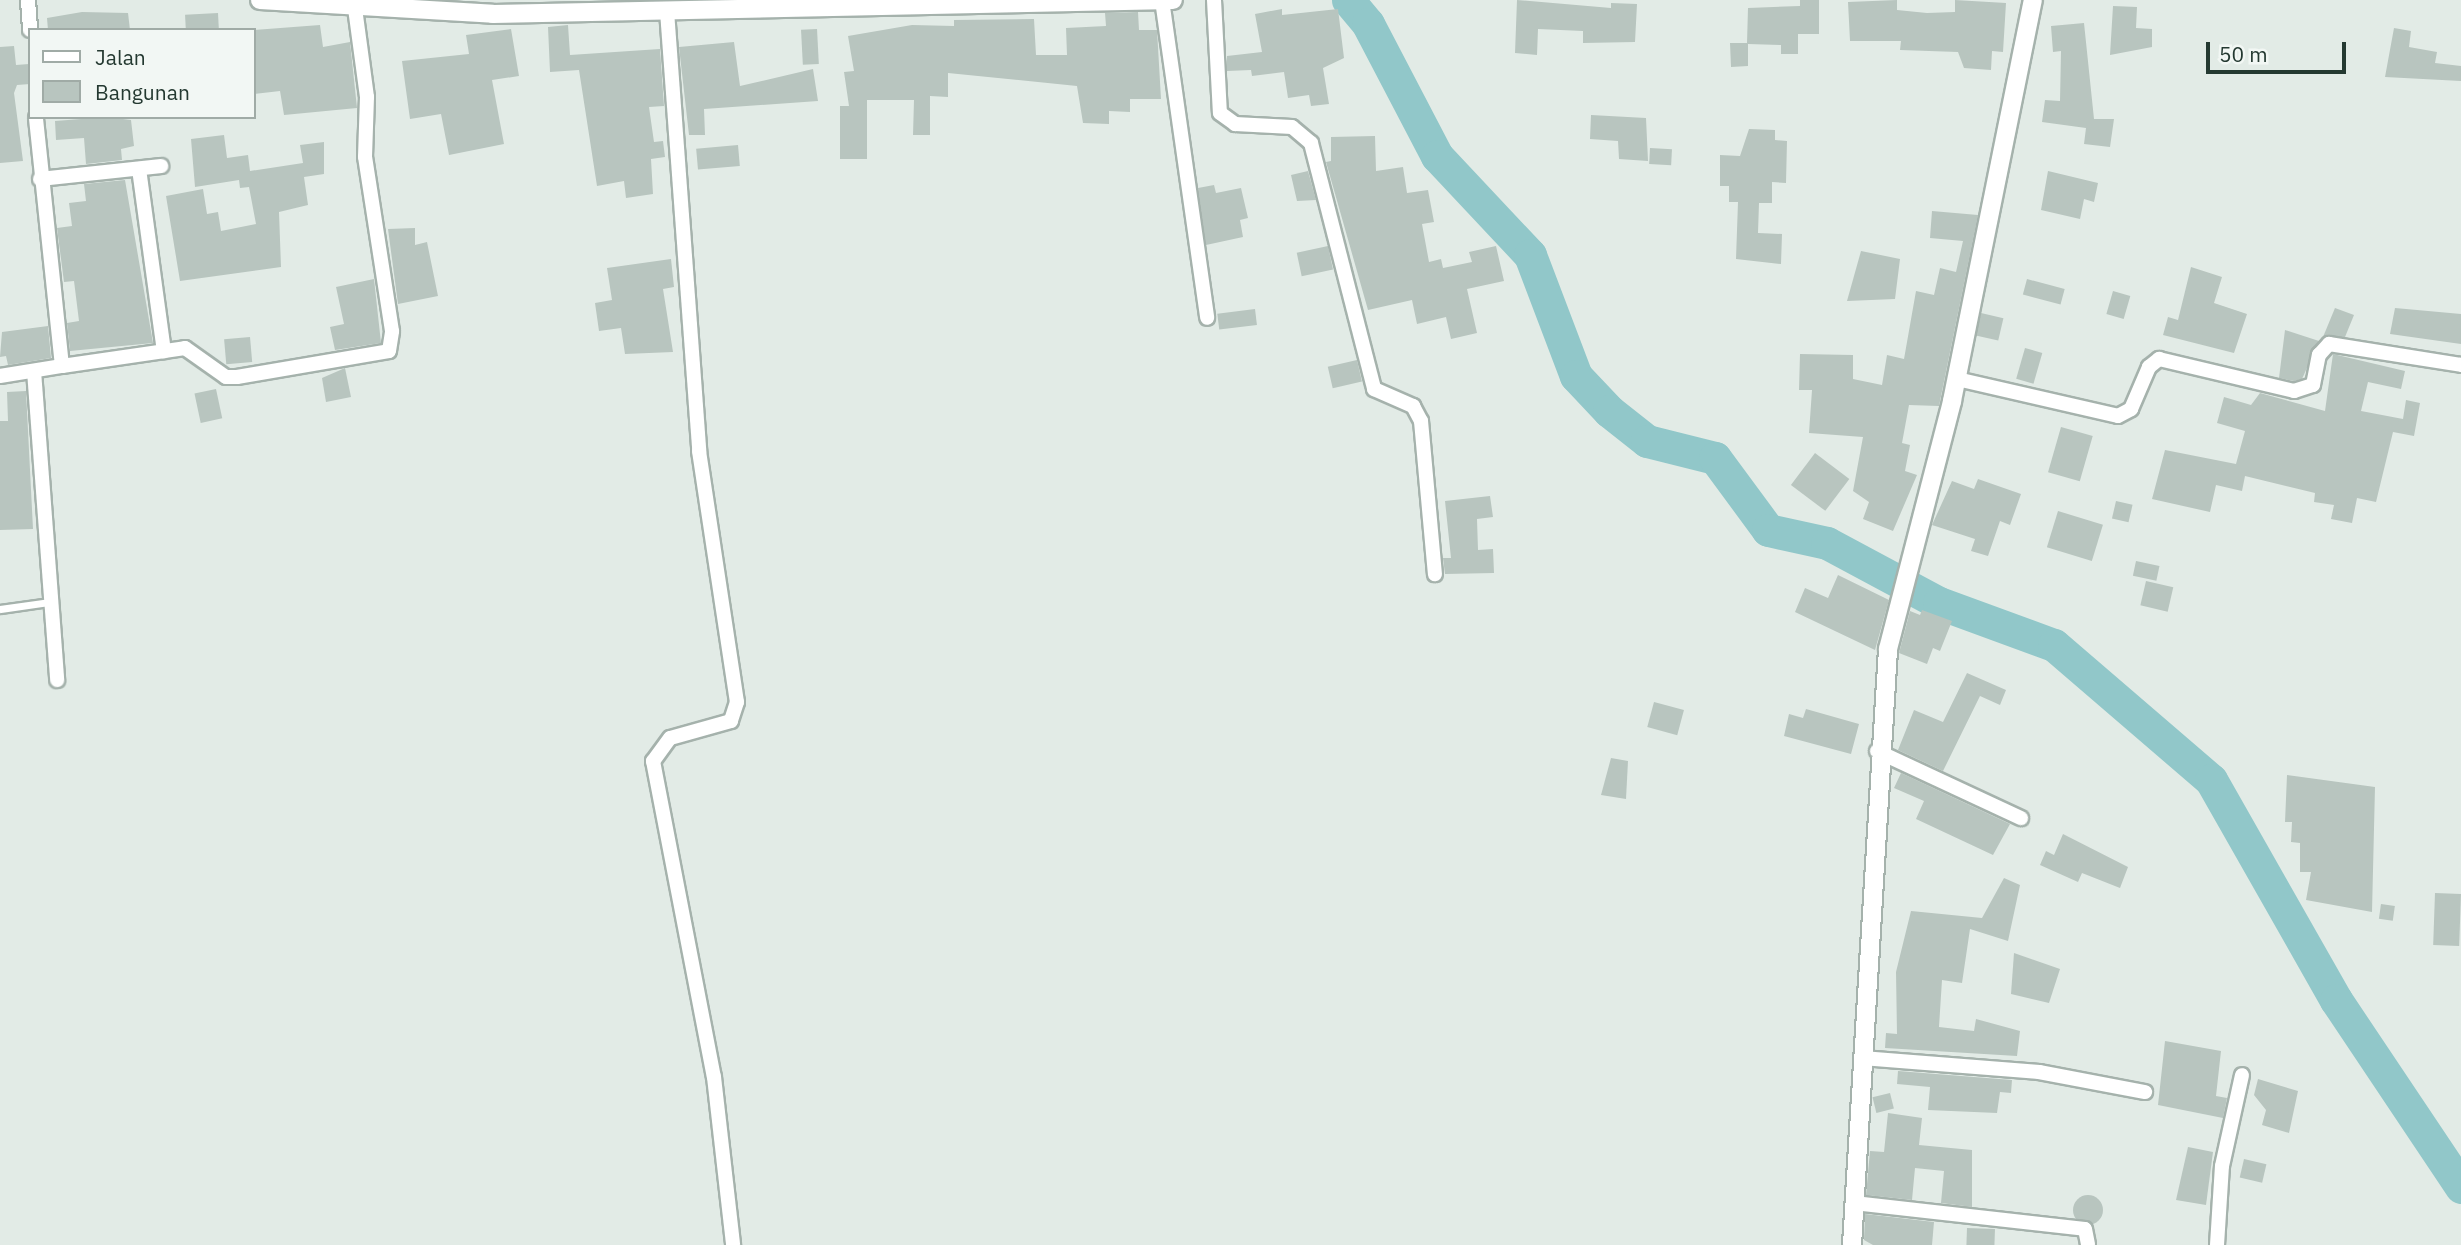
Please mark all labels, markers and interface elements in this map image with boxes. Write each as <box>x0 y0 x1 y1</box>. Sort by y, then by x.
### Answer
legend <box>28 28 256 119</box>
scale bar <box>2209 28 2349 72</box>
text: 50 m <box>2219 40 2268 68</box>
text: Jalan <box>95 43 146 71</box>
text: Bangunan <box>95 78 190 106</box>

